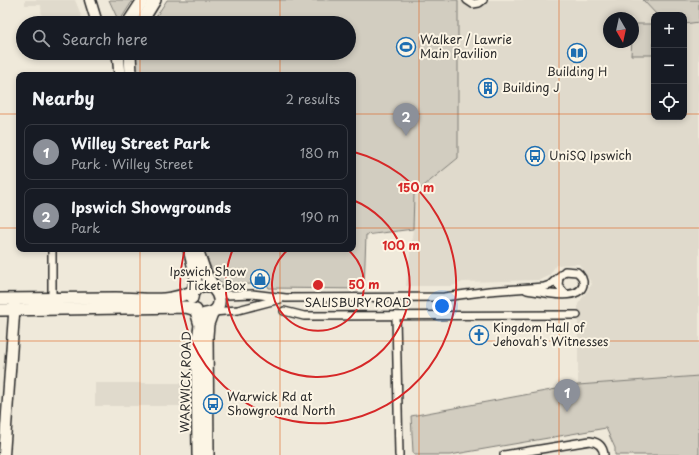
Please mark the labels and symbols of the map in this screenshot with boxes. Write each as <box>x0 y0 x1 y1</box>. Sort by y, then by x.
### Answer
north arrow <box>603 12 639 48</box>
place label: Walker / Lawrie Main Pavilion <box>420 30 512 62</box>
sports icon: Walker / Lawrie Main Pavilion <box>395 36 417 58</box>
library icon: Building H <box>566 42 588 64</box>
place label: Building H <box>547 62 607 80</box>
building icon: Building J <box>477 77 499 99</box>
place label: Building J <box>502 78 560 96</box>
pin: 2 <box>393 103 419 136</box>
bus stop icon: UniSQ Ipswich <box>524 145 546 167</box>
place label: UniSQ Ipswich <box>549 146 632 164</box>
text: 150 m <box>398 178 434 196</box>
text: 100 m <box>382 236 420 254</box>
place label: Ipswich Show Ticket Box <box>170 262 246 294</box>
shop icon: Ipswich Show Ticket Box <box>249 268 271 290</box>
text: 50 m <box>348 275 380 293</box>
centre of rings <box>311 278 325 292</box>
street label: SALISBURY ROAD <box>304 293 412 311</box>
your location <box>432 296 452 316</box>
place label: Kingdom Hall of Jehovah's Witnesses <box>493 318 608 350</box>
church icon: Kingdom Hall of Jehovah's Witnesses <box>468 324 490 346</box>
street label: WARWICK ROAD <box>175 331 195 433</box>
pin: 1 <box>554 379 580 412</box>
place label: Warwick Rd at Showground North <box>227 387 335 419</box>
bus stop icon: Warwick Rd at Showground North <box>202 393 224 415</box>

